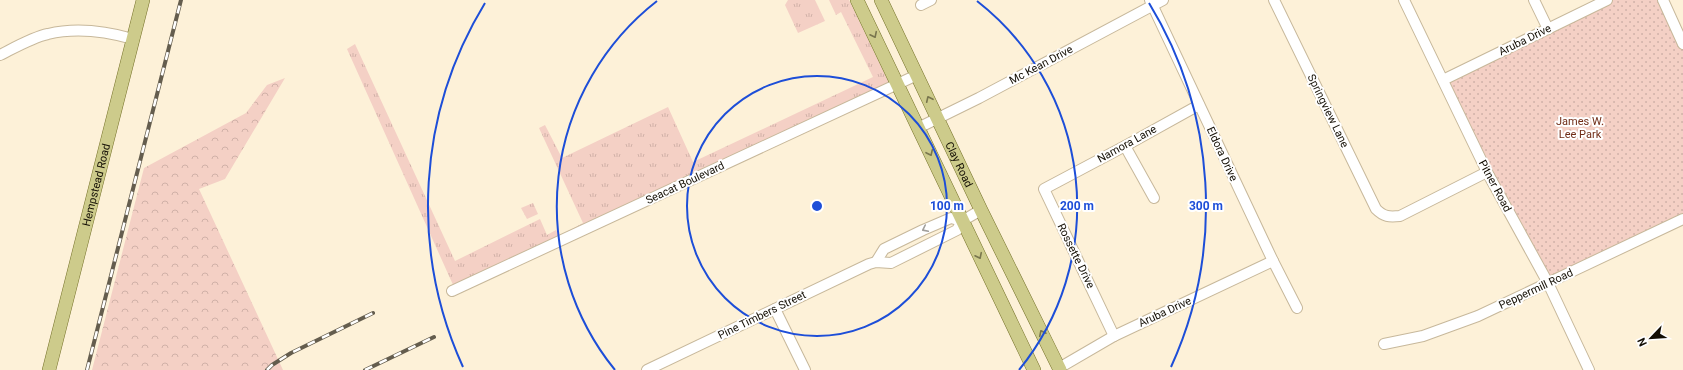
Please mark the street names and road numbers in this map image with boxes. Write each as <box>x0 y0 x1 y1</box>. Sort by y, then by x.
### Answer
street label: Aruba Drive <box>1497 22 1553 58</box>
street label: Mc Kean Drive <box>1007 43 1075 87</box>
street label: Springview Lane <box>1305 72 1351 150</box>
street label: Namora Lane <box>1095 122 1159 166</box>
street label: Eldora Drive <box>1204 125 1240 183</box>
street label: Clay Road <box>943 139 976 189</box>
street label: Hempstead Road <box>79 142 113 228</box>
street label: Pitner Road <box>1476 158 1514 214</box>
street label: Seacat Boulevard <box>644 159 726 207</box>
street label: Rossette Drive <box>1055 221 1097 291</box>
street label: Peppermill Road <box>1497 266 1575 312</box>
street label: Pine Timbers Street <box>716 288 808 342</box>
street label: Aruba Drive <box>1137 294 1194 330</box>

